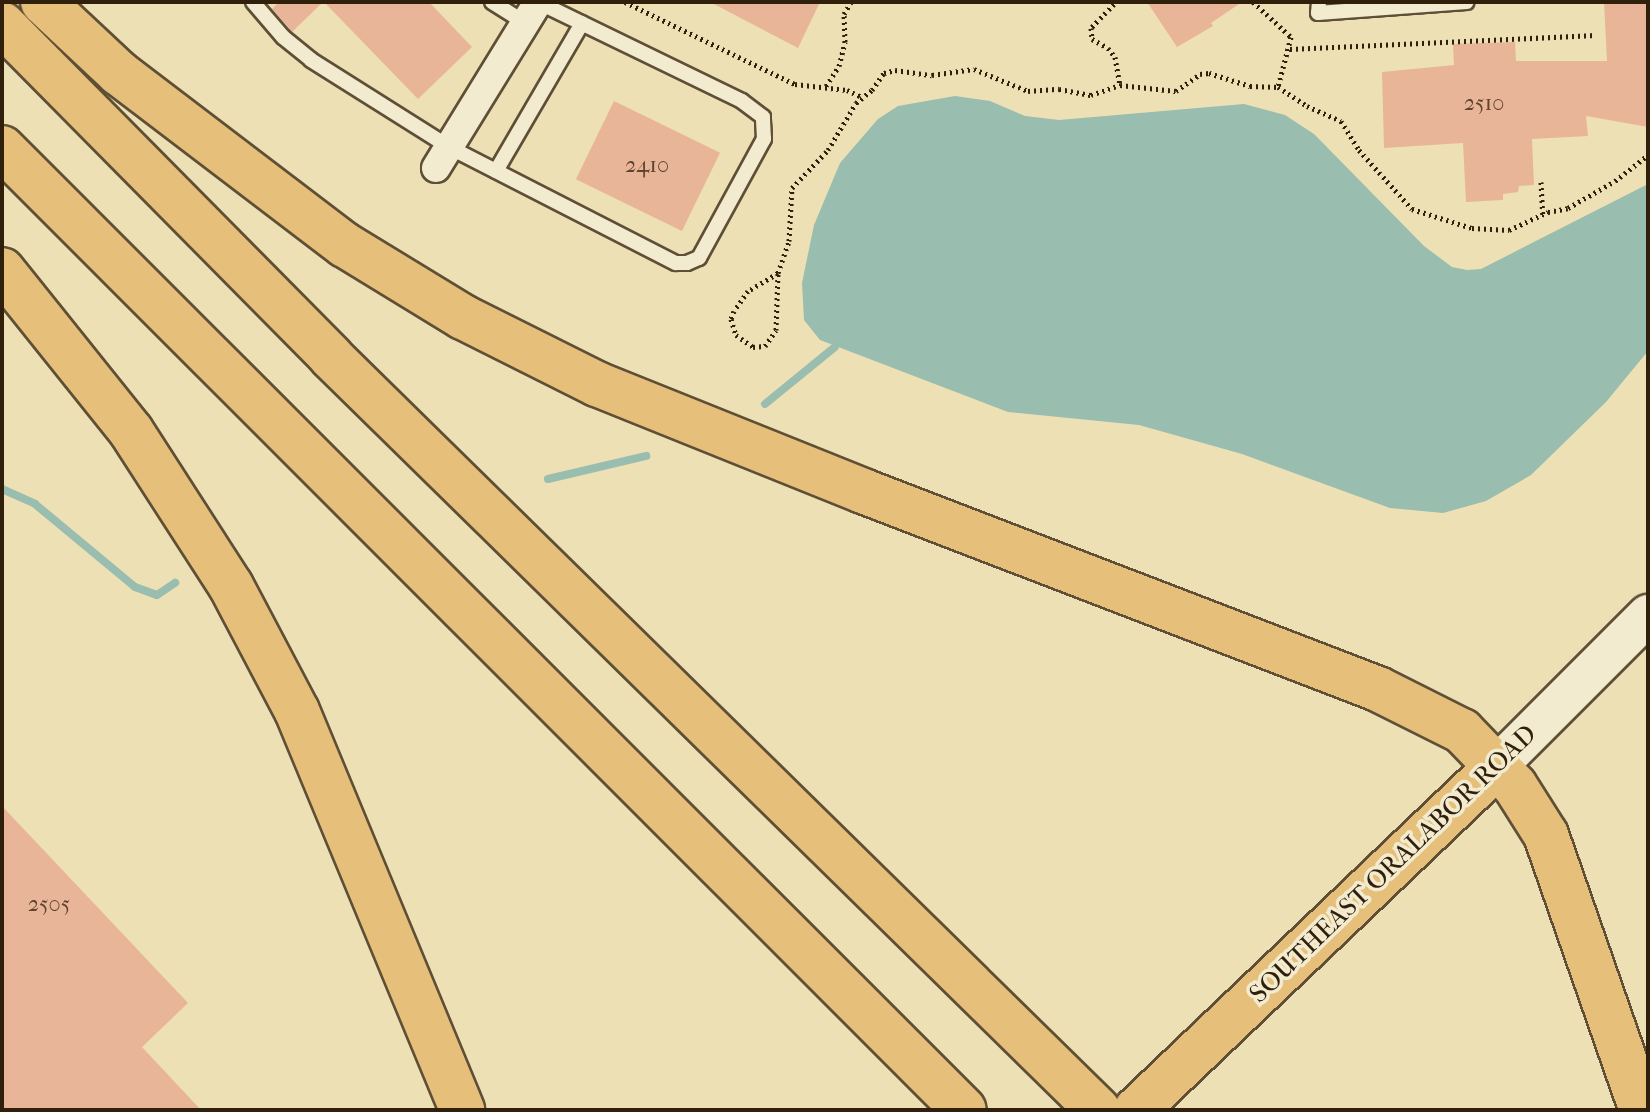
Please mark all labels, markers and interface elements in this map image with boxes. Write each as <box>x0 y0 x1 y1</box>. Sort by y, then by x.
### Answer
house number: 2510 <box>1464 91 1504 117</box>
house number: 2410 <box>625 153 669 179</box>
street label: SOUTHEAST ORALABOR ROAD <box>1243 718 1543 1010</box>
house number: 2505 <box>28 892 70 918</box>

